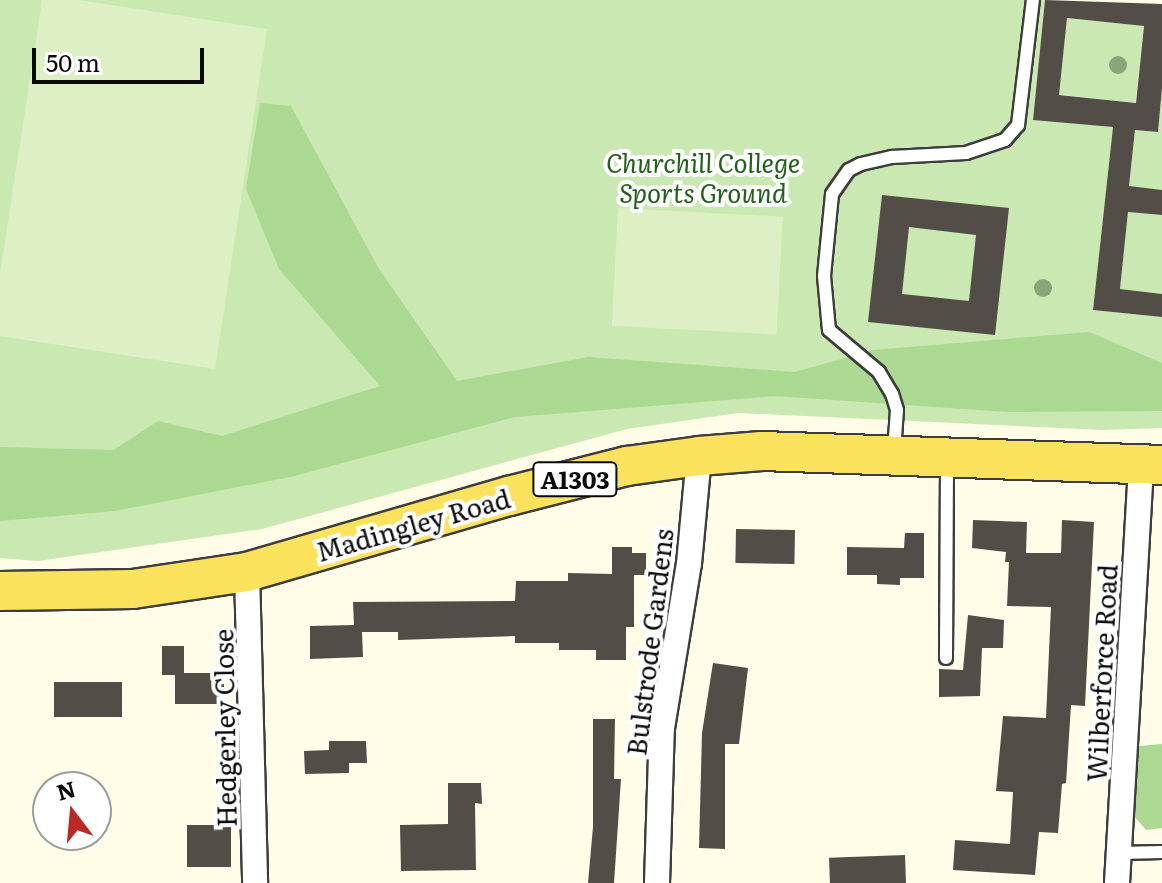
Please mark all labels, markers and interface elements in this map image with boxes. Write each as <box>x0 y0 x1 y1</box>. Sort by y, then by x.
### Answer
scale bar <box>36 32 208 82</box>
text: 50 m <box>46 44 100 79</box>
park label: Churchill College Sports Ground <box>606 146 800 208</box>
road number: A1303 <box>531 459 619 499</box>
street label: Madingley Road <box>312 481 514 567</box>
street label: Bulstrode Gardens <box>620 527 678 757</box>
street label: Wilberforce Road <box>1080 563 1122 783</box>
street label: Hedgerley Close <box>207 629 241 827</box>
north arrow <box>32 771 112 851</box>
text: N <box>52 771 79 808</box>

